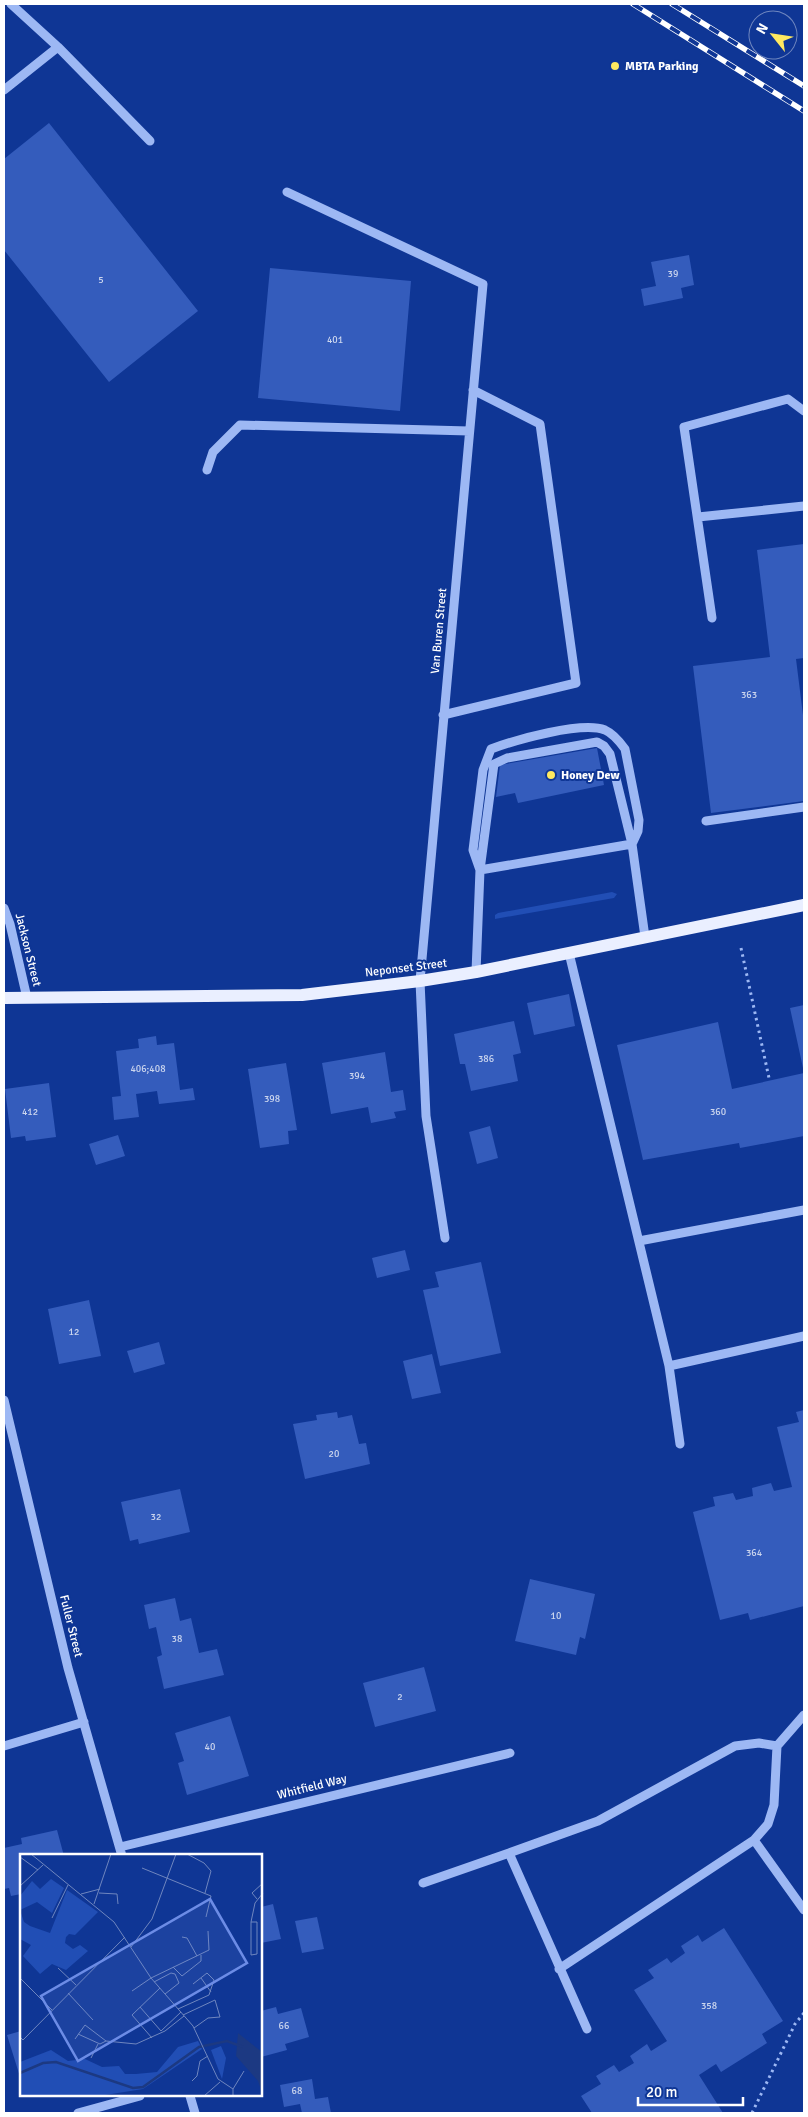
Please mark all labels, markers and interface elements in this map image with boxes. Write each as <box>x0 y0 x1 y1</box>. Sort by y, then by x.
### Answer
north arrow <box>748 10 798 60</box>
text: N <box>752 20 772 37</box>
place label: MBTA Parking <box>625 59 699 74</box>
marker: MBTA Parking <box>609 60 621 72</box>
house number: 39 <box>668 268 678 280</box>
house number: 5 <box>98 274 104 286</box>
house number: 401 <box>327 334 343 346</box>
street label: Van Buren Street <box>428 587 450 675</box>
house number: 363 <box>741 689 757 701</box>
place label: Honey Dew <box>561 768 620 783</box>
marker: Honey Dew <box>545 769 557 781</box>
street label: Jackson Street <box>12 912 44 988</box>
street label: Neponset Street <box>364 956 448 980</box>
house number: 386 <box>478 1053 494 1065</box>
house number: 406;408 <box>130 1063 166 1075</box>
house number: 394 <box>349 1070 366 1082</box>
house number: 398 <box>264 1093 280 1105</box>
house number: 412 <box>22 1106 38 1118</box>
house number: 360 <box>710 1106 726 1118</box>
house number: 12 <box>69 1326 79 1338</box>
house number: 20 <box>329 1448 339 1460</box>
house number: 32 <box>151 1511 161 1523</box>
house number: 364 <box>746 1547 763 1559</box>
street label: Fuller Street <box>56 1593 86 1659</box>
house number: 10 <box>551 1610 561 1622</box>
house number: 38 <box>172 1633 182 1645</box>
house number: 2 <box>397 1691 403 1703</box>
house number: 40 <box>205 1741 215 1753</box>
street label: Whitfield Way <box>276 1771 349 1803</box>
inset map <box>20 1854 262 2097</box>
house number: 358 <box>701 2000 717 2012</box>
house number: 66 <box>279 2020 289 2032</box>
scale bar <box>638 2074 743 2106</box>
text: 20 m <box>646 2083 677 2101</box>
house number: 68 <box>292 2085 302 2097</box>

